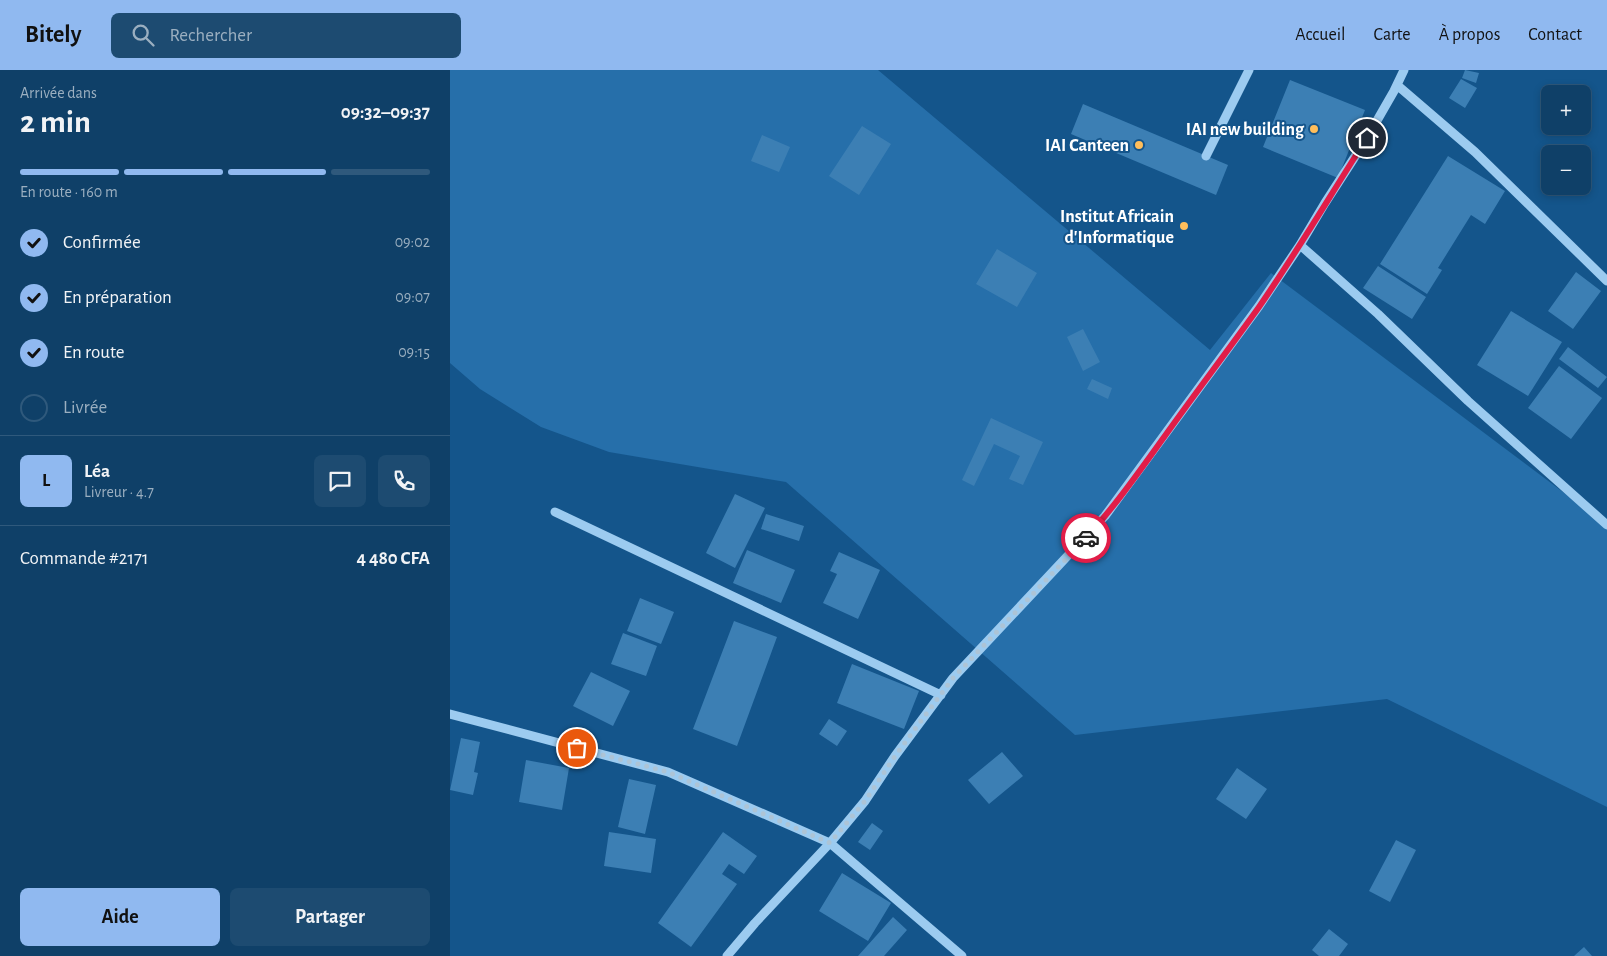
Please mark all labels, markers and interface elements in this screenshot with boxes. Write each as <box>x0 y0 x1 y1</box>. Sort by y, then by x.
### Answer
search box <box>111 13 461 58</box>
icon: search <box>129 21 157 49</box>
text: Bitely <box>25 23 81 47</box>
text: Rechercher <box>169 26 252 45</box>
text: Accueil <box>1295 26 1346 44</box>
text: Carte <box>1374 26 1411 44</box>
text: À propos <box>1439 26 1500 44</box>
text: Contact <box>1528 26 1582 44</box>
text: Arrivée dans <box>20 85 97 101</box>
map controls <box>1541 85 1591 195</box>
button: + <box>1541 85 1591 135</box>
text: 09:32–09:37 <box>341 103 430 122</box>
text: 2 min <box>20 106 91 138</box>
pin <box>1346 117 1388 159</box>
place label: IAI new building <box>1186 121 1305 139</box>
marker: IAI new building <box>1308 123 1320 135</box>
icon: home <box>1353 124 1381 152</box>
place label: IAI Canteen <box>1045 137 1129 155</box>
marker: IAI Canteen <box>1133 139 1145 151</box>
button: − <box>1541 145 1591 195</box>
text: En route · 160 m <box>20 184 118 200</box>
place label: Institut Africain d'Informatique <box>1060 208 1174 247</box>
marker: Institut Africain d'Informatique <box>1178 220 1190 232</box>
icon: check <box>20 229 48 257</box>
text: Confirmée <box>63 233 141 252</box>
text: 09:02 <box>395 234 430 250</box>
icon: check <box>20 284 48 312</box>
text: En préparation <box>63 288 172 307</box>
text: 09:07 <box>395 289 430 305</box>
icon: check <box>20 339 48 367</box>
text: En route <box>63 343 125 362</box>
text: 09:15 <box>398 344 430 360</box>
text: Livrée <box>63 398 107 417</box>
button: chat <box>314 455 366 507</box>
button: phone <box>378 455 430 507</box>
text: Léa <box>84 462 110 481</box>
text: L <box>42 471 50 490</box>
text: Livreur · 4.7 <box>84 484 154 500</box>
courier <box>1061 513 1111 563</box>
icon: car <box>1072 524 1100 552</box>
text: Commande #2171 <box>20 549 148 568</box>
text: 4 480 CFA <box>356 549 430 568</box>
pin <box>556 727 598 769</box>
icon: bag <box>563 734 591 762</box>
button: Aide <box>20 888 220 946</box>
button: Partager <box>230 888 430 946</box>

